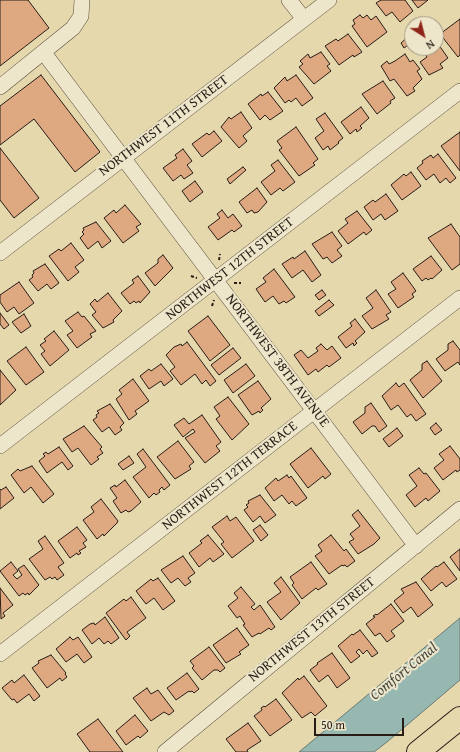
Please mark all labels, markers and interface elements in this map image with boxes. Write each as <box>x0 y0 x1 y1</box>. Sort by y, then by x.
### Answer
north arrow <box>404 16 444 56</box>
text: N <box>423 36 438 54</box>
street label: NORTHWEST 11TH STREET <box>96 72 232 180</box>
street label: NORTHWEST 12TH STREET <box>163 214 297 324</box>
street label: NORTHWEST 38TH AVENUE <box>222 291 332 431</box>
street label: NORTHWEST 12TH TERRACE <box>159 418 301 534</box>
street label: NORTHWEST 13TH STREET <box>245 574 379 686</box>
water label: Comfort Canal <box>367 639 441 705</box>
scale bar <box>316 710 406 736</box>
text: 50 m <box>321 716 345 733</box>

